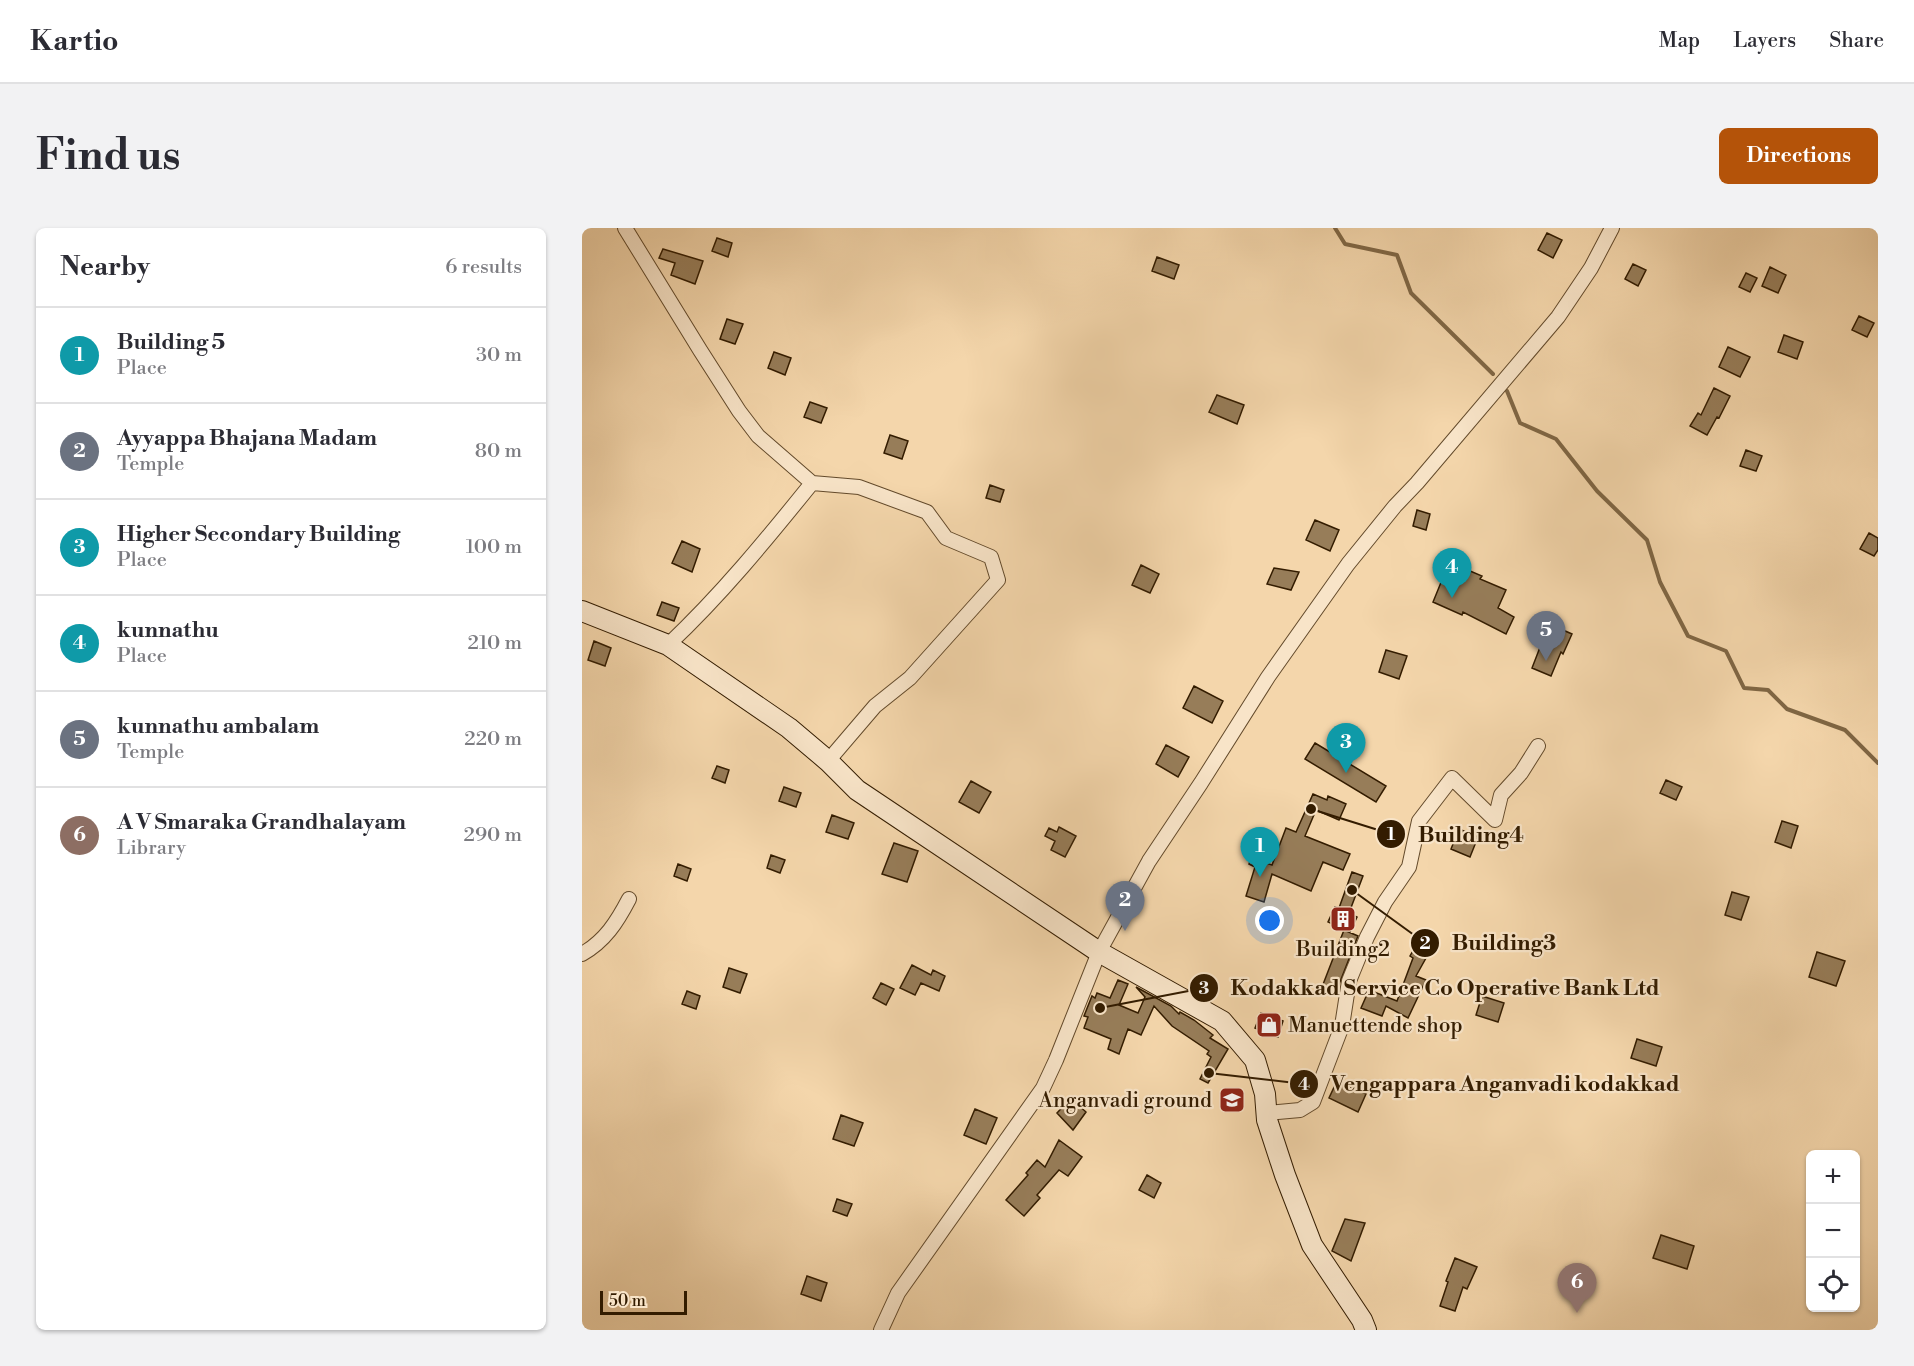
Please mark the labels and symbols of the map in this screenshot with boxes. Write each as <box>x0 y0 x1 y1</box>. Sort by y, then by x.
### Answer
pin: 4 <box>1432 548 1472 598</box>
pin: 5 <box>1526 612 1566 661</box>
pin: 3 <box>1326 724 1365 773</box>
callout: Building4 <box>1376 814 1536 854</box>
text: Building4 <box>1418 822 1524 849</box>
text: 1 <box>1387 823 1396 846</box>
pin: 1 <box>1240 828 1280 877</box>
pin: 2 <box>1106 882 1144 931</box>
building icon: Building2 <box>1328 904 1358 934</box>
your location <box>1255 906 1284 935</box>
callout: Building3 <box>1410 923 1569 963</box>
text: Building3 <box>1452 930 1556 957</box>
text: 2 <box>1419 932 1431 955</box>
place label: Building2 <box>1295 937 1390 963</box>
callout: Kodakkad Service Co Operative Bank Ltd <box>1189 968 1672 1008</box>
text: Kodakkad Service Co Operative Bank Ltd <box>1230 975 1660 1002</box>
text: 3 <box>1199 977 1210 1000</box>
shop icon: Manuettende shop <box>1254 1010 1284 1040</box>
place label: Manuettende shop <box>1288 1013 1463 1039</box>
callout: Vengappara Anganvadi kodakkad <box>1289 1064 1692 1104</box>
text: Vengappara Anganvadi kodakkad <box>1329 1071 1680 1098</box>
text: 4 <box>1298 1073 1310 1096</box>
school or university icon: Anganvadi ground <box>1217 1085 1247 1115</box>
place label: Anganvadi ground <box>1038 1088 1212 1114</box>
pin: 6 <box>1558 1264 1596 1313</box>
scale bar <box>600 1288 687 1316</box>

